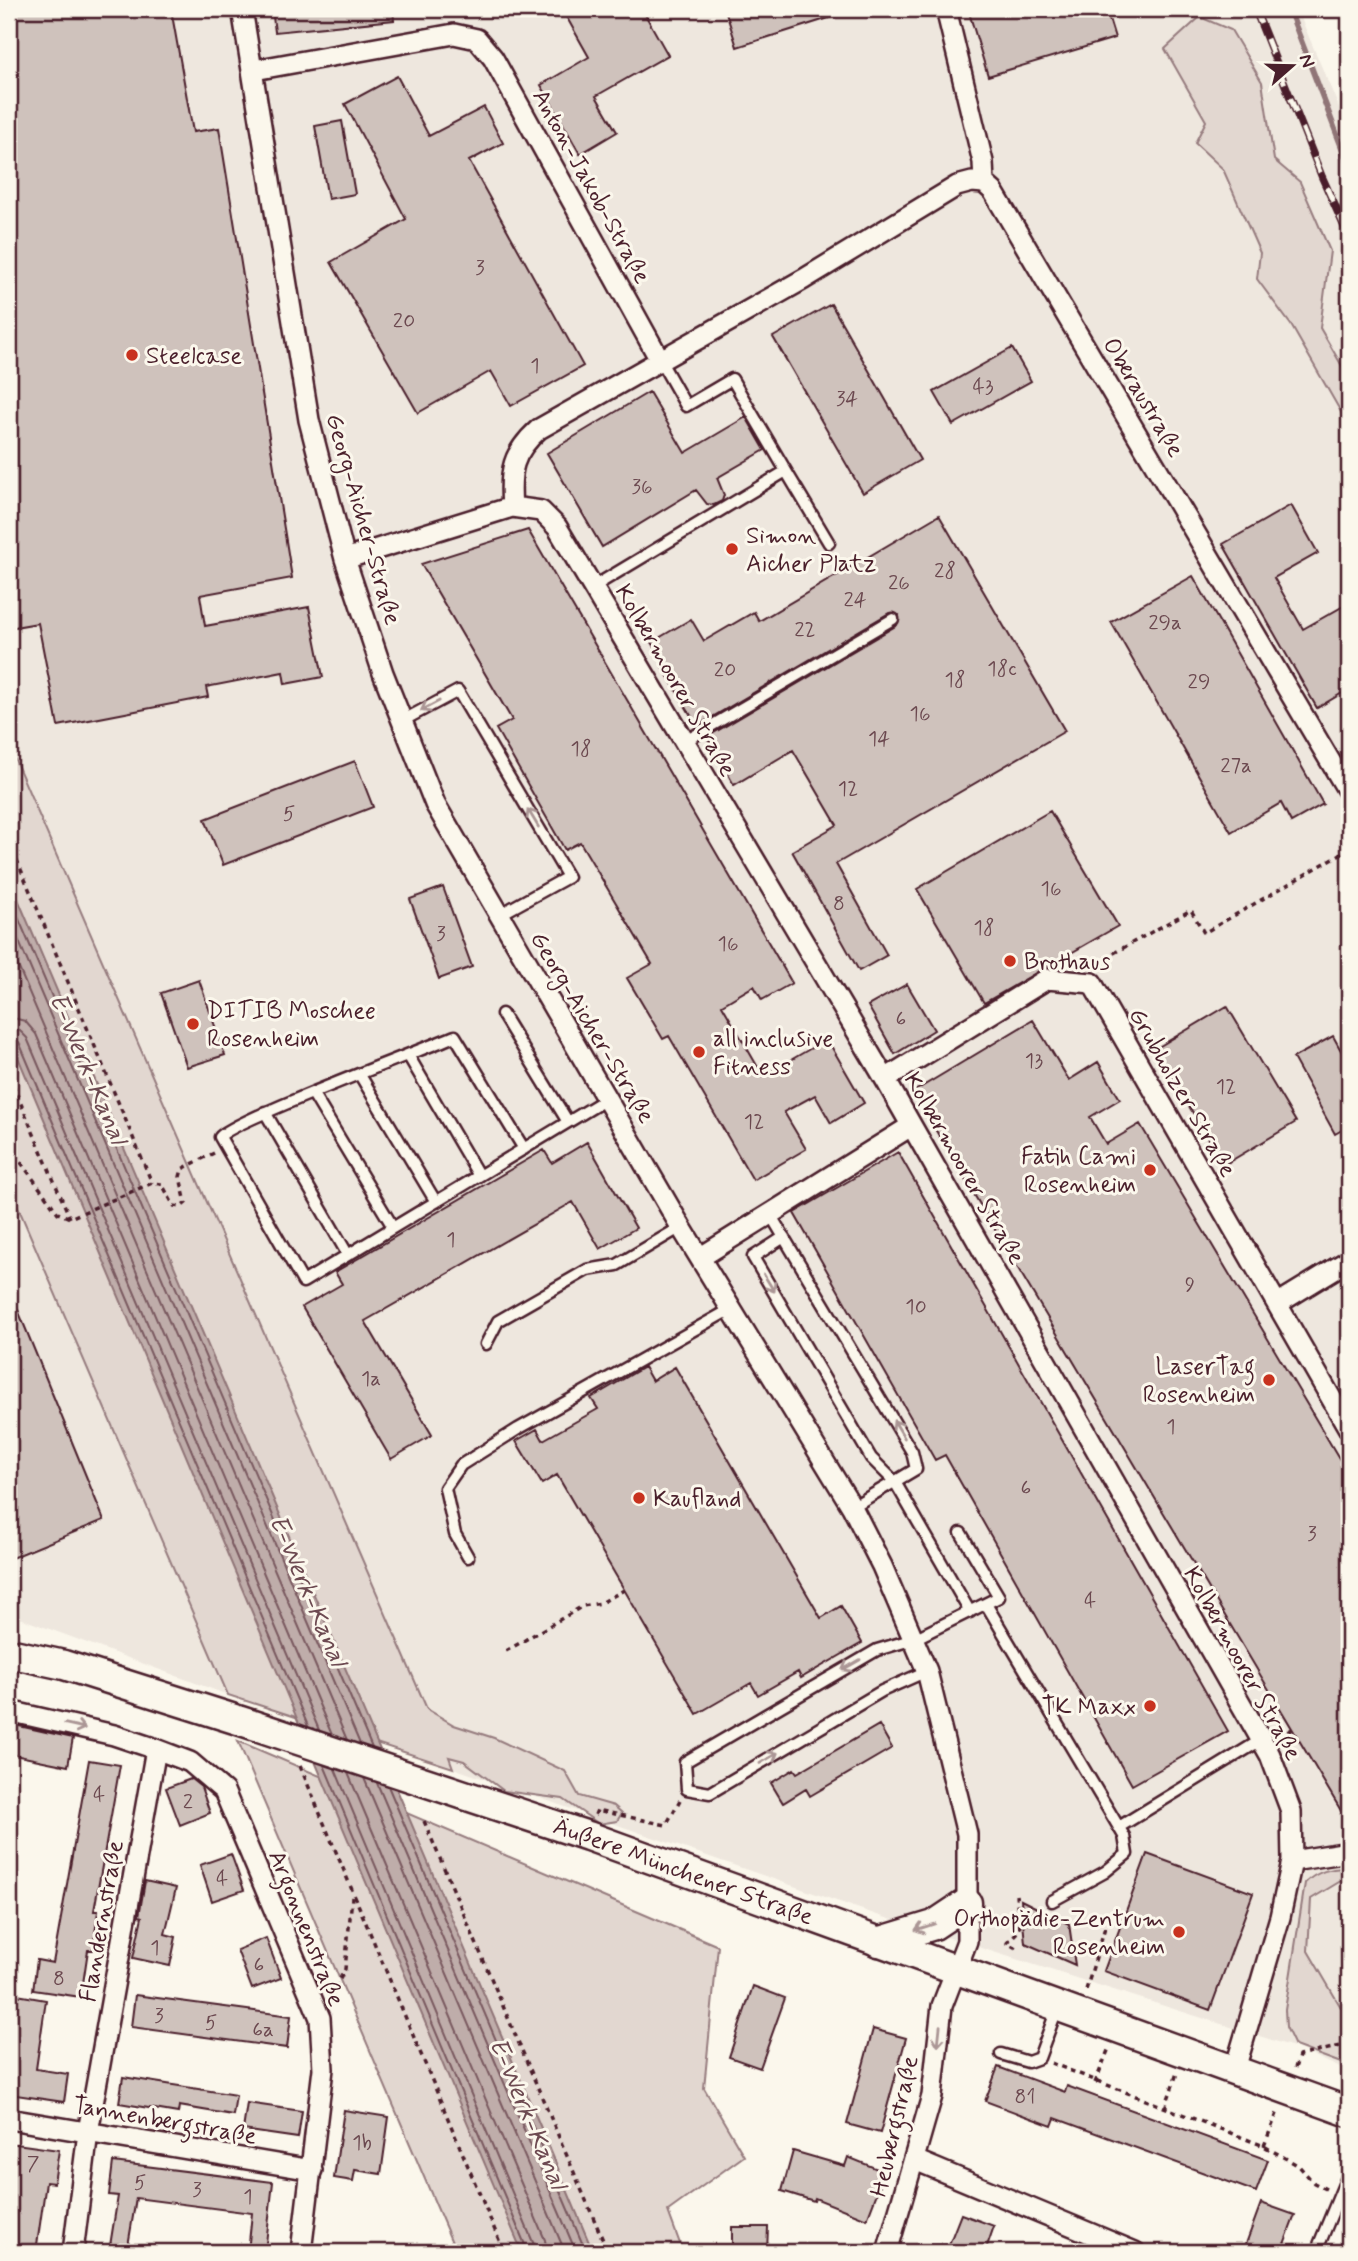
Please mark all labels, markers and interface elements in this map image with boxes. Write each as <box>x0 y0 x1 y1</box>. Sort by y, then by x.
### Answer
north arrow <box>1256 32 1326 102</box>
text: N <box>1293 50 1320 71</box>
street label: Anton-Jakob-Straße <box>524 84 657 290</box>
house number: 3 <box>475 254 485 282</box>
house number: 20 <box>393 307 415 335</box>
street label: Oberaustraße <box>1095 332 1191 463</box>
place label: Steelcase <box>146 341 242 372</box>
marker: Steelcase <box>124 347 140 363</box>
house number: 1 <box>530 352 540 380</box>
house number: 43 <box>972 373 994 401</box>
house number: 34 <box>836 385 858 413</box>
street label: Georg-Aicher-Straße <box>316 410 408 629</box>
house number: 36 <box>631 473 653 501</box>
place label: Simon Aicher Platz <box>746 521 876 580</box>
marker: Simon Aicher Platz <box>724 541 740 557</box>
house number: 28 <box>934 557 956 585</box>
house number: 26 <box>888 569 910 597</box>
street label: Kolbermoorer Straße <box>607 579 743 783</box>
house number: 24 <box>843 586 867 614</box>
house number: 29a <box>1148 609 1182 637</box>
house number: 22 <box>794 616 816 644</box>
house number: 18c <box>987 655 1017 683</box>
house number: 20 <box>714 656 736 684</box>
house number: 18 <box>945 666 965 694</box>
house number: 29 <box>1188 668 1210 696</box>
one-way arrow <box>420 700 441 713</box>
house number: 16 <box>910 700 931 728</box>
house number: 14 <box>868 725 890 753</box>
house number: 18 <box>571 735 591 763</box>
house number: 27a <box>1220 752 1252 780</box>
house number: 12 <box>838 775 858 803</box>
house number: 5 <box>283 800 295 828</box>
one-way arrow <box>526 809 540 829</box>
house number: 16 <box>1041 875 1062 903</box>
house number: 8 <box>833 890 845 918</box>
house number: 18 <box>974 914 994 942</box>
house number: 3 <box>436 920 446 948</box>
street label: Georg-Aicher-Straße <box>521 926 661 1130</box>
house number: 16 <box>718 930 739 958</box>
place label: Brothaus <box>1024 947 1111 978</box>
marker: Brothaus <box>1002 953 1018 969</box>
water label: E-Werk-Kanal <box>40 988 136 1153</box>
place label: DITIB Moschee Rosenheim <box>207 996 376 1055</box>
street label: Grubholzer Straße <box>1121 1003 1243 1183</box>
house number: 6 <box>896 1005 906 1033</box>
marker: DITIB Moschee Rosenheim <box>185 1016 201 1032</box>
place label: all inclusive Fitness <box>713 1024 833 1083</box>
marker: all inclusive Fitness <box>691 1044 707 1060</box>
house number: 13 <box>1025 1047 1043 1075</box>
street label: Kolbermoorer Straße <box>896 1067 1032 1271</box>
house number: 12 <box>1216 1073 1236 1101</box>
house number: 12 <box>744 1108 764 1136</box>
place label: Fatih Cami Rosenheim <box>1021 1142 1136 1201</box>
marker: Fatih Cami Rosenheim <box>1142 1162 1158 1178</box>
house number: 1 <box>446 1226 456 1254</box>
house number: 9 <box>1185 1271 1195 1299</box>
one-way arrow <box>761 1273 776 1292</box>
house number: 10 <box>905 1293 927 1321</box>
place label: LaserTag Rosenheim <box>1143 1352 1255 1411</box>
house number: 1a <box>361 1365 381 1393</box>
marker: LaserTag Rosenheim <box>1261 1372 1277 1388</box>
house number: 1 <box>1166 1413 1176 1441</box>
one-way arrow <box>891 1420 905 1440</box>
house number: 6 <box>1021 1474 1031 1502</box>
place label: Kaufland <box>653 1484 741 1515</box>
marker: Kaufland <box>631 1490 647 1506</box>
water label: E-Werk-Kanal <box>260 1510 356 1675</box>
house number: 3 <box>1307 1520 1317 1548</box>
street label: Kolbermoorer Straße <box>1175 1561 1308 1766</box>
house number: 4 <box>1084 1587 1096 1615</box>
one-way arrow <box>841 1658 861 1672</box>
place label: TK Maxx <box>1042 1692 1136 1723</box>
marker: TK Maxx <box>1142 1698 1158 1714</box>
one-way arrow <box>63 1720 86 1733</box>
one-way arrow <box>758 1750 778 1764</box>
house number: 4 <box>93 1781 105 1809</box>
house number: 2 <box>183 1788 193 1816</box>
street label: Äußere Münchener Straße <box>549 1812 817 1933</box>
street label: Flandernstraße <box>73 1838 132 2005</box>
street label: Argonnenstraße <box>257 1846 351 2012</box>
house number: 4 <box>216 1865 228 1893</box>
place label: Orthopädie-Zentrum Rosenheim <box>954 1904 1165 1963</box>
one-way arrow <box>914 1922 936 1935</box>
marker: Orthopädie-Zentrum Rosenheim <box>1171 1924 1187 1940</box>
house number: 1 <box>150 1934 160 1962</box>
house number: 6 <box>254 1951 264 1979</box>
house number: 8 <box>53 1965 65 1993</box>
house number: 3 <box>154 2002 164 2030</box>
house number: 5 <box>205 2009 217 2037</box>
house number: 6a <box>252 2016 274 2044</box>
one-way arrow <box>932 2024 945 2047</box>
water label: E-Werk-Kanal <box>480 2033 576 2198</box>
street label: Heubergstraße <box>864 2053 930 2201</box>
house number: 81 <box>1015 2083 1035 2111</box>
street label: Tannenbergstraße <box>70 2090 259 2156</box>
house number: 1b <box>352 2129 372 2157</box>
house number: 7 <box>27 2150 40 2178</box>
house number: 5 <box>134 2169 146 2197</box>
house number: 3 <box>192 2176 202 2204</box>
house number: 1 <box>243 2183 253 2211</box>

